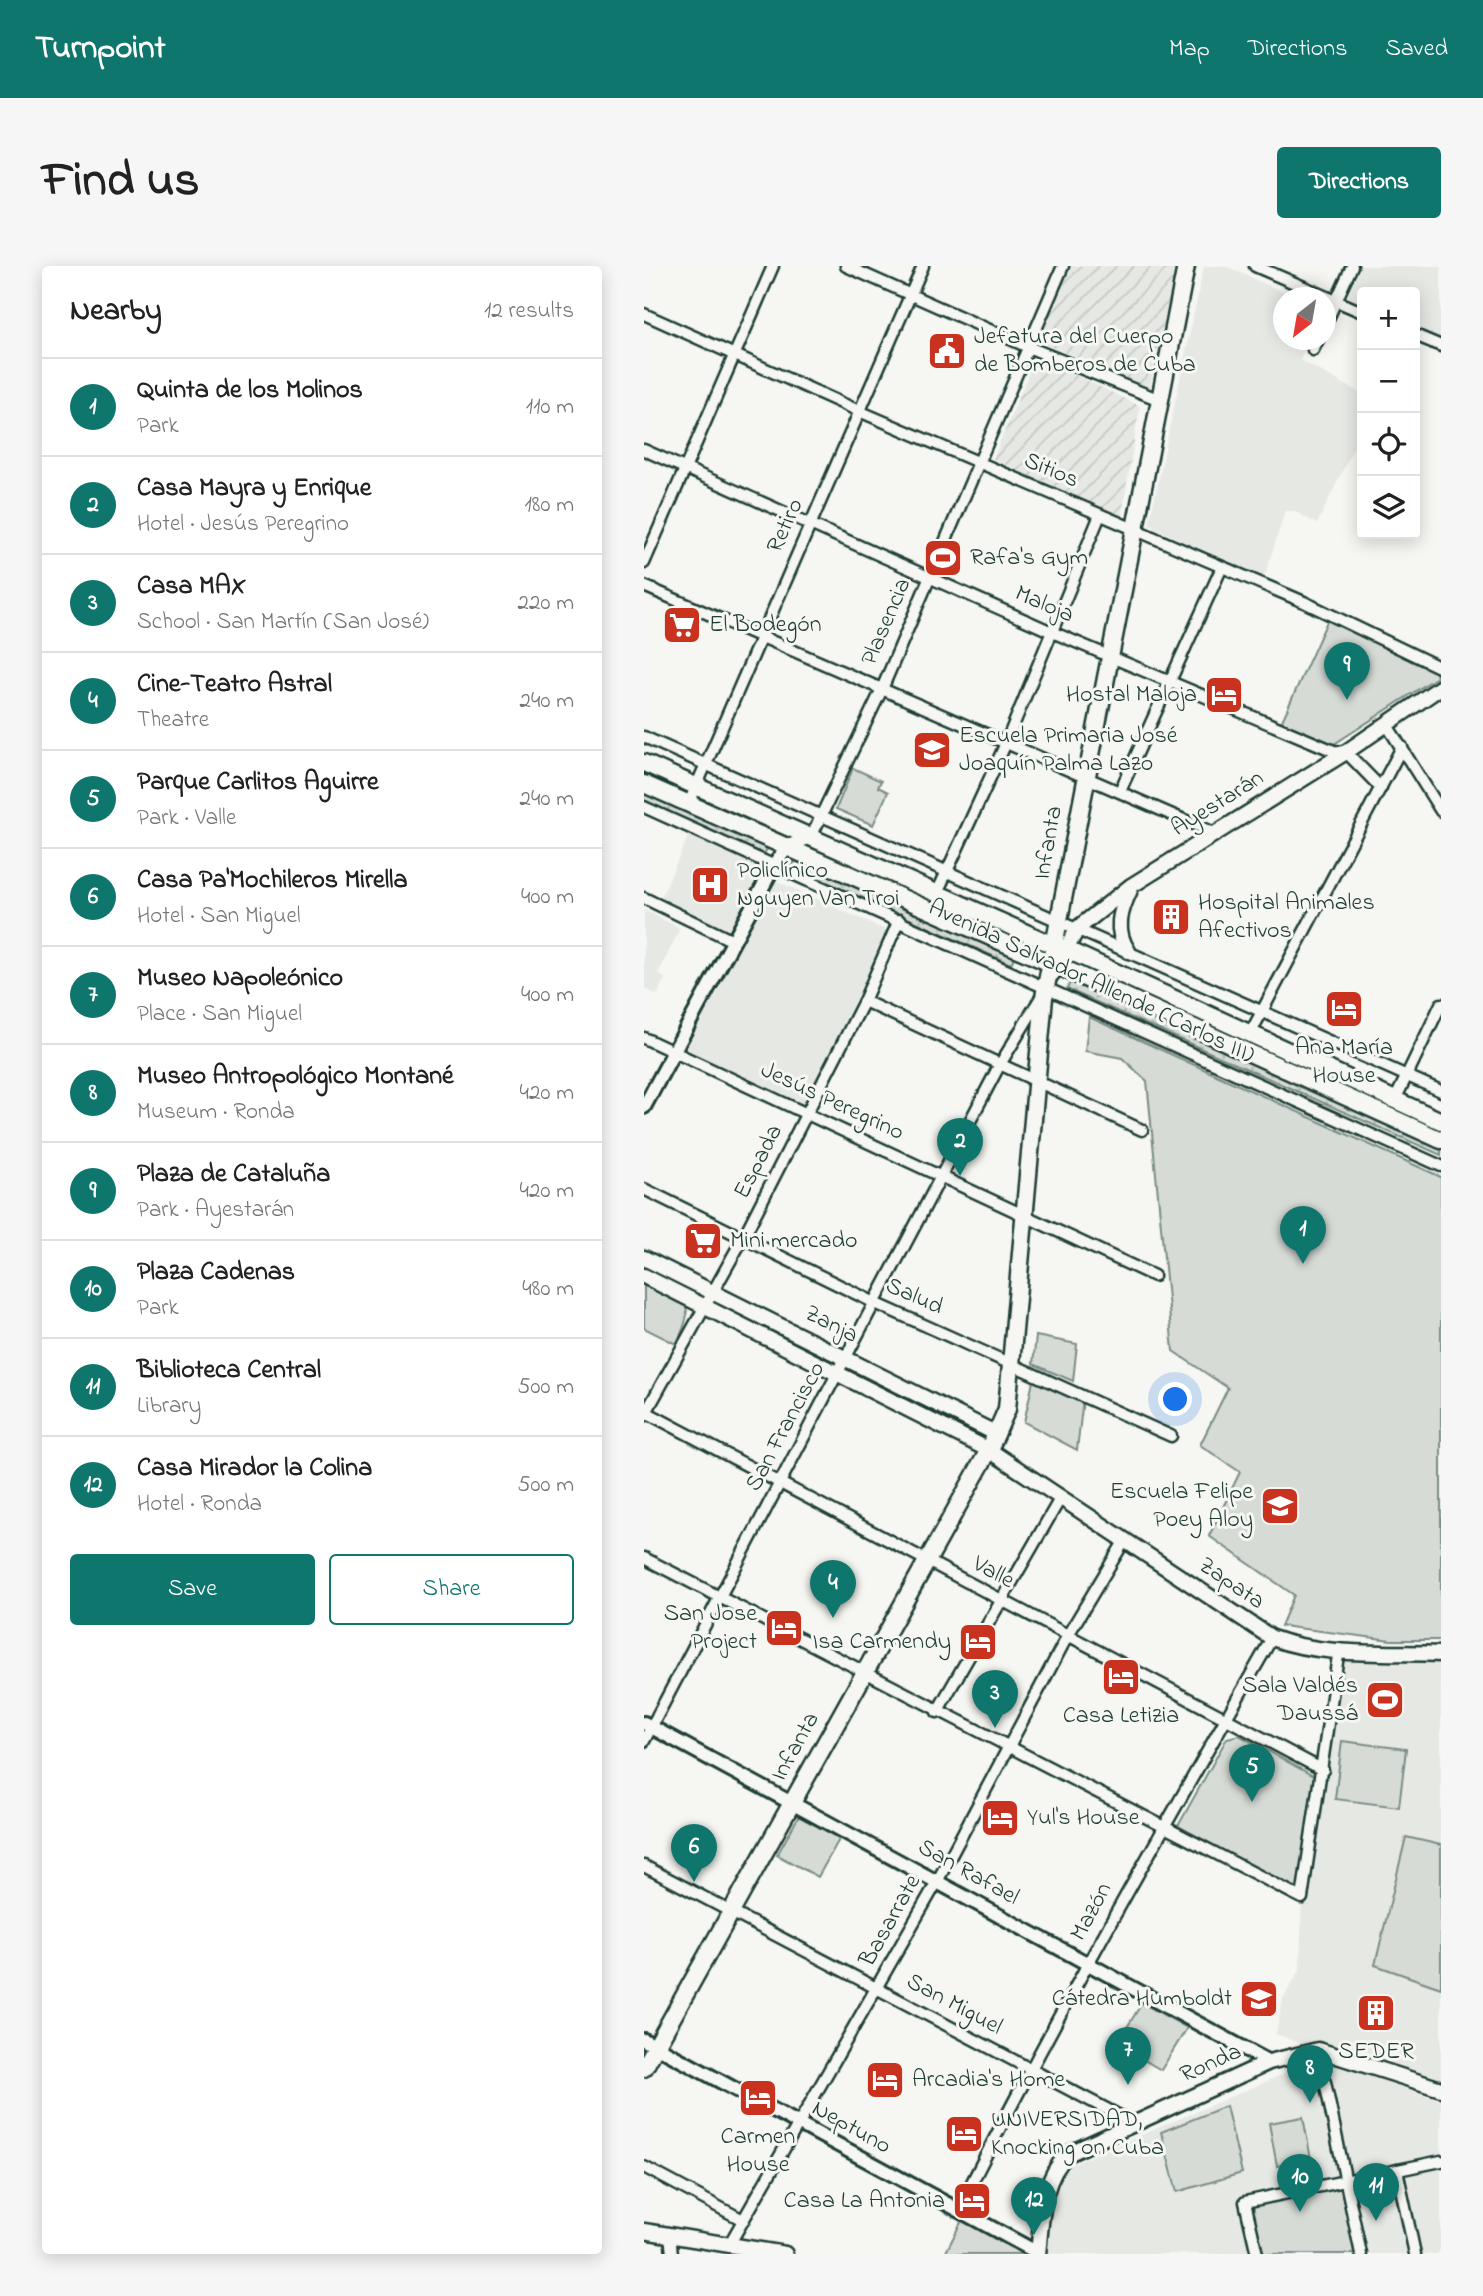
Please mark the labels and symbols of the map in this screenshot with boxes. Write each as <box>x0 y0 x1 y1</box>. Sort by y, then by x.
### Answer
north arrow <box>1273 287 1336 350</box>
place label: Jefatura del Cuerpo de Bomberos de Cuba <box>974 320 1196 383</box>
public building icon: Jefatura del Cuerpo de Bomberos de Cuba <box>926 330 968 372</box>
street label: Sitios <box>1018 444 1084 498</box>
street label: Retiro <box>759 493 813 559</box>
sports icon: Rafa's Gym <box>922 537 964 579</box>
place label: Rafa's Gym <box>970 541 1088 577</box>
street label: Plasencia <box>853 573 921 671</box>
street label: Maloja <box>1009 577 1079 633</box>
supermarket icon: El Bodegón <box>661 604 703 646</box>
place label: El Bodegón <box>709 608 822 643</box>
pin: 9 <box>1324 642 1370 700</box>
hotel icon: Hostal Maloja <box>1203 674 1245 716</box>
place label: Hostal Maloja <box>1066 678 1197 713</box>
place label: Escuela Primaria José Joaquín Palma Lazo <box>959 719 1178 782</box>
school or university icon: Escuela Primaria José Joaquín Palma Lazo <box>911 729 953 771</box>
street label: Ayestarán <box>1165 762 1272 847</box>
street label: Infanta <box>1025 803 1073 883</box>
place label: Policlínico Nguyen Van Troi <box>737 854 900 918</box>
hospital icon: Policlínico Nguyen Van Troi <box>689 864 731 906</box>
place label: Hospital Animales Afectivos <box>1198 886 1375 949</box>
street label: Avenida Salvador Allende (Carlos III) <box>922 891 1260 1073</box>
building icon: Hospital Animales Afectivos <box>1150 896 1192 938</box>
hotel icon: Ana María House <box>1323 988 1365 1030</box>
place label: Ana María House <box>1295 1031 1393 1094</box>
street label: Jesús Peregrino <box>754 1053 910 1151</box>
pin: 2 <box>937 1118 983 1176</box>
street label: Espada <box>725 1119 793 1205</box>
pin: 1 <box>1280 1206 1326 1264</box>
supermarket icon: Mini mercado <box>682 1220 724 1262</box>
place label: Mini mercado <box>730 1224 857 1259</box>
street label: Salud <box>880 1269 949 1325</box>
street label: Zanja <box>798 1297 864 1353</box>
street label: San Francisco <box>737 1356 835 1498</box>
your location <box>1158 1382 1192 1416</box>
place label: Escuela Felipe Poey Aloy <box>1110 1475 1253 1539</box>
school or university icon: Escuela Felipe Poey Aloy <box>1259 1485 1301 1527</box>
street label: Valle <box>965 1547 1020 1599</box>
street label: Zapata <box>1191 1549 1271 1619</box>
pin: 4 <box>810 1560 856 1618</box>
place label: San Jose Project <box>664 1597 757 1660</box>
hotel icon: San Jose Project <box>763 1607 805 1649</box>
hotel icon: Isa Carmendy <box>957 1621 999 1663</box>
place label: Isa Carmendy <box>813 1625 951 1661</box>
hotel icon: Casa Letizia <box>1100 1656 1142 1698</box>
place label: Sala Valdés Daussá <box>1242 1669 1358 1732</box>
pin: 3 <box>972 1670 1018 1728</box>
sports icon: Sala Valdés Daussá <box>1364 1679 1406 1721</box>
place label: Casa Letizia <box>1063 1699 1179 1734</box>
street label: Infanta <box>763 1706 829 1788</box>
pin: 5 <box>1229 1744 1275 1802</box>
hotel icon: Yul's House <box>979 1797 1021 1839</box>
place label: Yul's House <box>1027 1801 1140 1836</box>
pin: 6 <box>671 1824 717 1882</box>
street label: San Rafael <box>911 1831 1025 1915</box>
street label: Basarrate <box>851 1868 931 1975</box>
street label: Mazón <box>1062 1876 1122 1948</box>
street label: San Miguel <box>900 1965 1008 2045</box>
school or university icon: Cátedra Humboldt <box>1238 1978 1280 2020</box>
place label: Cátedra Humboldt <box>1052 1982 1232 2017</box>
building icon: SEDER <box>1355 1992 1397 2034</box>
pin: 7 <box>1105 2027 1151 2085</box>
street label: Ronda <box>1175 2035 1247 2093</box>
place label: SEDER <box>1338 2035 1414 2070</box>
pin: 8 <box>1287 2045 1333 2103</box>
hotel icon: Arcadia's Home <box>864 2059 906 2101</box>
place label: Arcadia's Home <box>912 2063 1065 2098</box>
hotel icon: Carmen House <box>737 2077 779 2119</box>
street label: Neptuno <box>805 2092 897 2164</box>
place label: UNIVERSIDAD, Knocking on Cuba <box>991 2103 1164 2166</box>
hotel icon: UNIVERSIDAD, Knocking on Cuba <box>943 2113 985 2155</box>
place label: Carmen House <box>721 2120 795 2183</box>
pin: 10 <box>1277 2154 1323 2212</box>
pin: 11 <box>1353 2163 1399 2221</box>
pin: 12 <box>1011 2177 1057 2235</box>
hotel icon: Casa La Antonia <box>951 2180 993 2222</box>
place label: Casa La Antonia <box>784 2184 945 2219</box>

